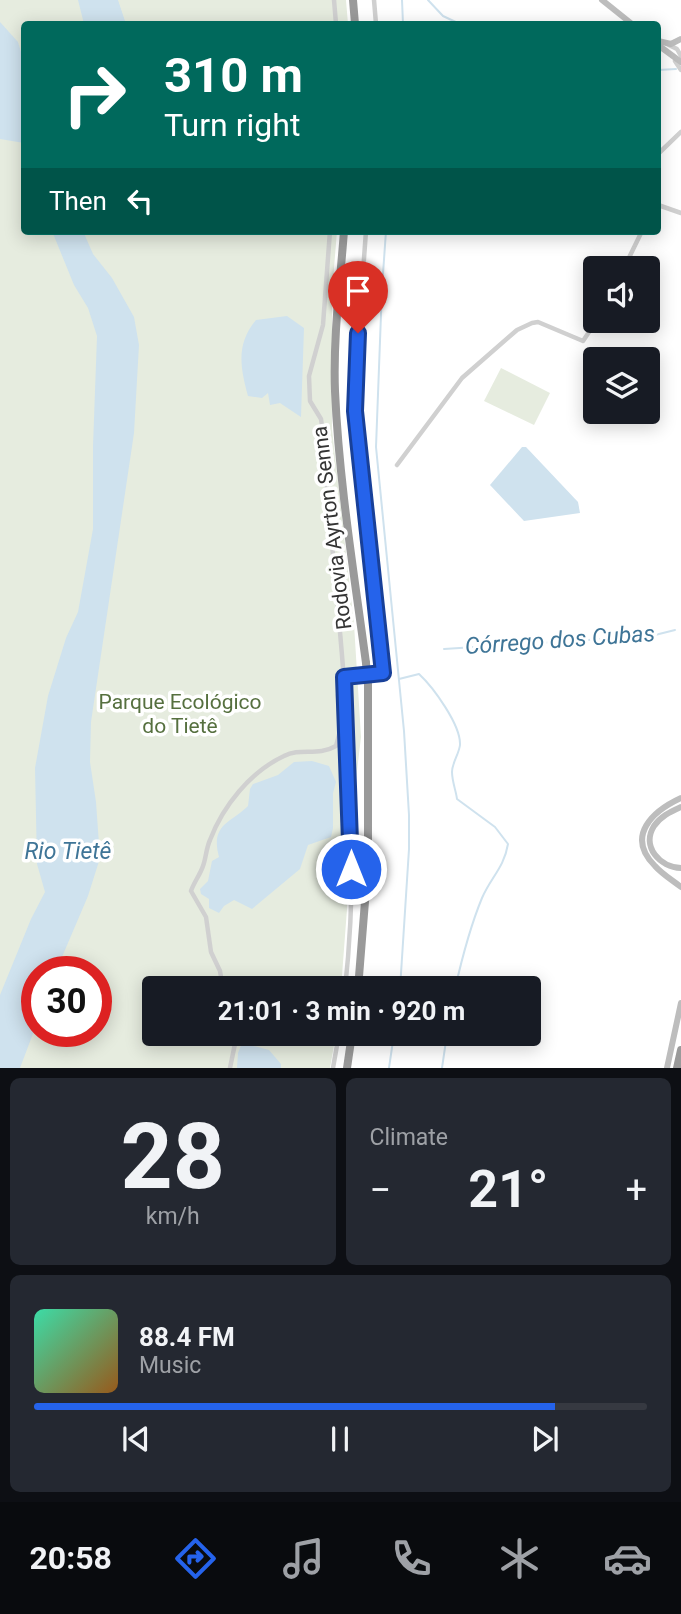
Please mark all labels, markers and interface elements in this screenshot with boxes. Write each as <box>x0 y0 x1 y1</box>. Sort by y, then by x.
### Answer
text: 310 m <box>164 47 303 104</box>
icon: right <box>49 49 140 140</box>
text: Turn right <box>164 106 300 144</box>
icon: left <box>121 182 159 220</box>
text: Then <box>49 186 107 216</box>
map controls <box>583 256 660 424</box>
button: sound <box>583 256 660 333</box>
pin <box>328 261 388 333</box>
icon: arrive <box>339 272 377 310</box>
button: layers <box>583 347 660 424</box>
street label: Rodovia Ayrton Senna <box>308 425 356 631</box>
water label: Córrego dos Cubas <box>464 620 656 660</box>
park label: Parque Ecológico do Tietê <box>99 690 262 738</box>
position arrow <box>314 832 388 906</box>
water label: Rio Tietê <box>25 838 112 865</box>
speed limit sign: 30 <box>21 956 112 1047</box>
text: 21:01 · 3 min · 920 m <box>218 996 465 1026</box>
text: 28 <box>121 1104 225 1210</box>
text: Climate <box>370 1124 448 1151</box>
text: 21° <box>468 1159 548 1220</box>
text: − <box>370 1168 391 1212</box>
text: + <box>625 1168 647 1212</box>
text: km/h <box>146 1203 200 1230</box>
text: 88.4 FM <box>139 1322 235 1352</box>
text: Music <box>139 1352 201 1379</box>
icon: previous <box>117 1420 155 1458</box>
icon: pause <box>321 1420 359 1458</box>
icon: next <box>526 1420 564 1458</box>
icon: directions <box>171 1534 220 1583</box>
icon: music <box>279 1534 328 1583</box>
icon: phone <box>387 1534 436 1583</box>
icon: climate <box>495 1534 544 1583</box>
icon: car <box>603 1534 652 1583</box>
text: 20:58 <box>29 1539 112 1577</box>

